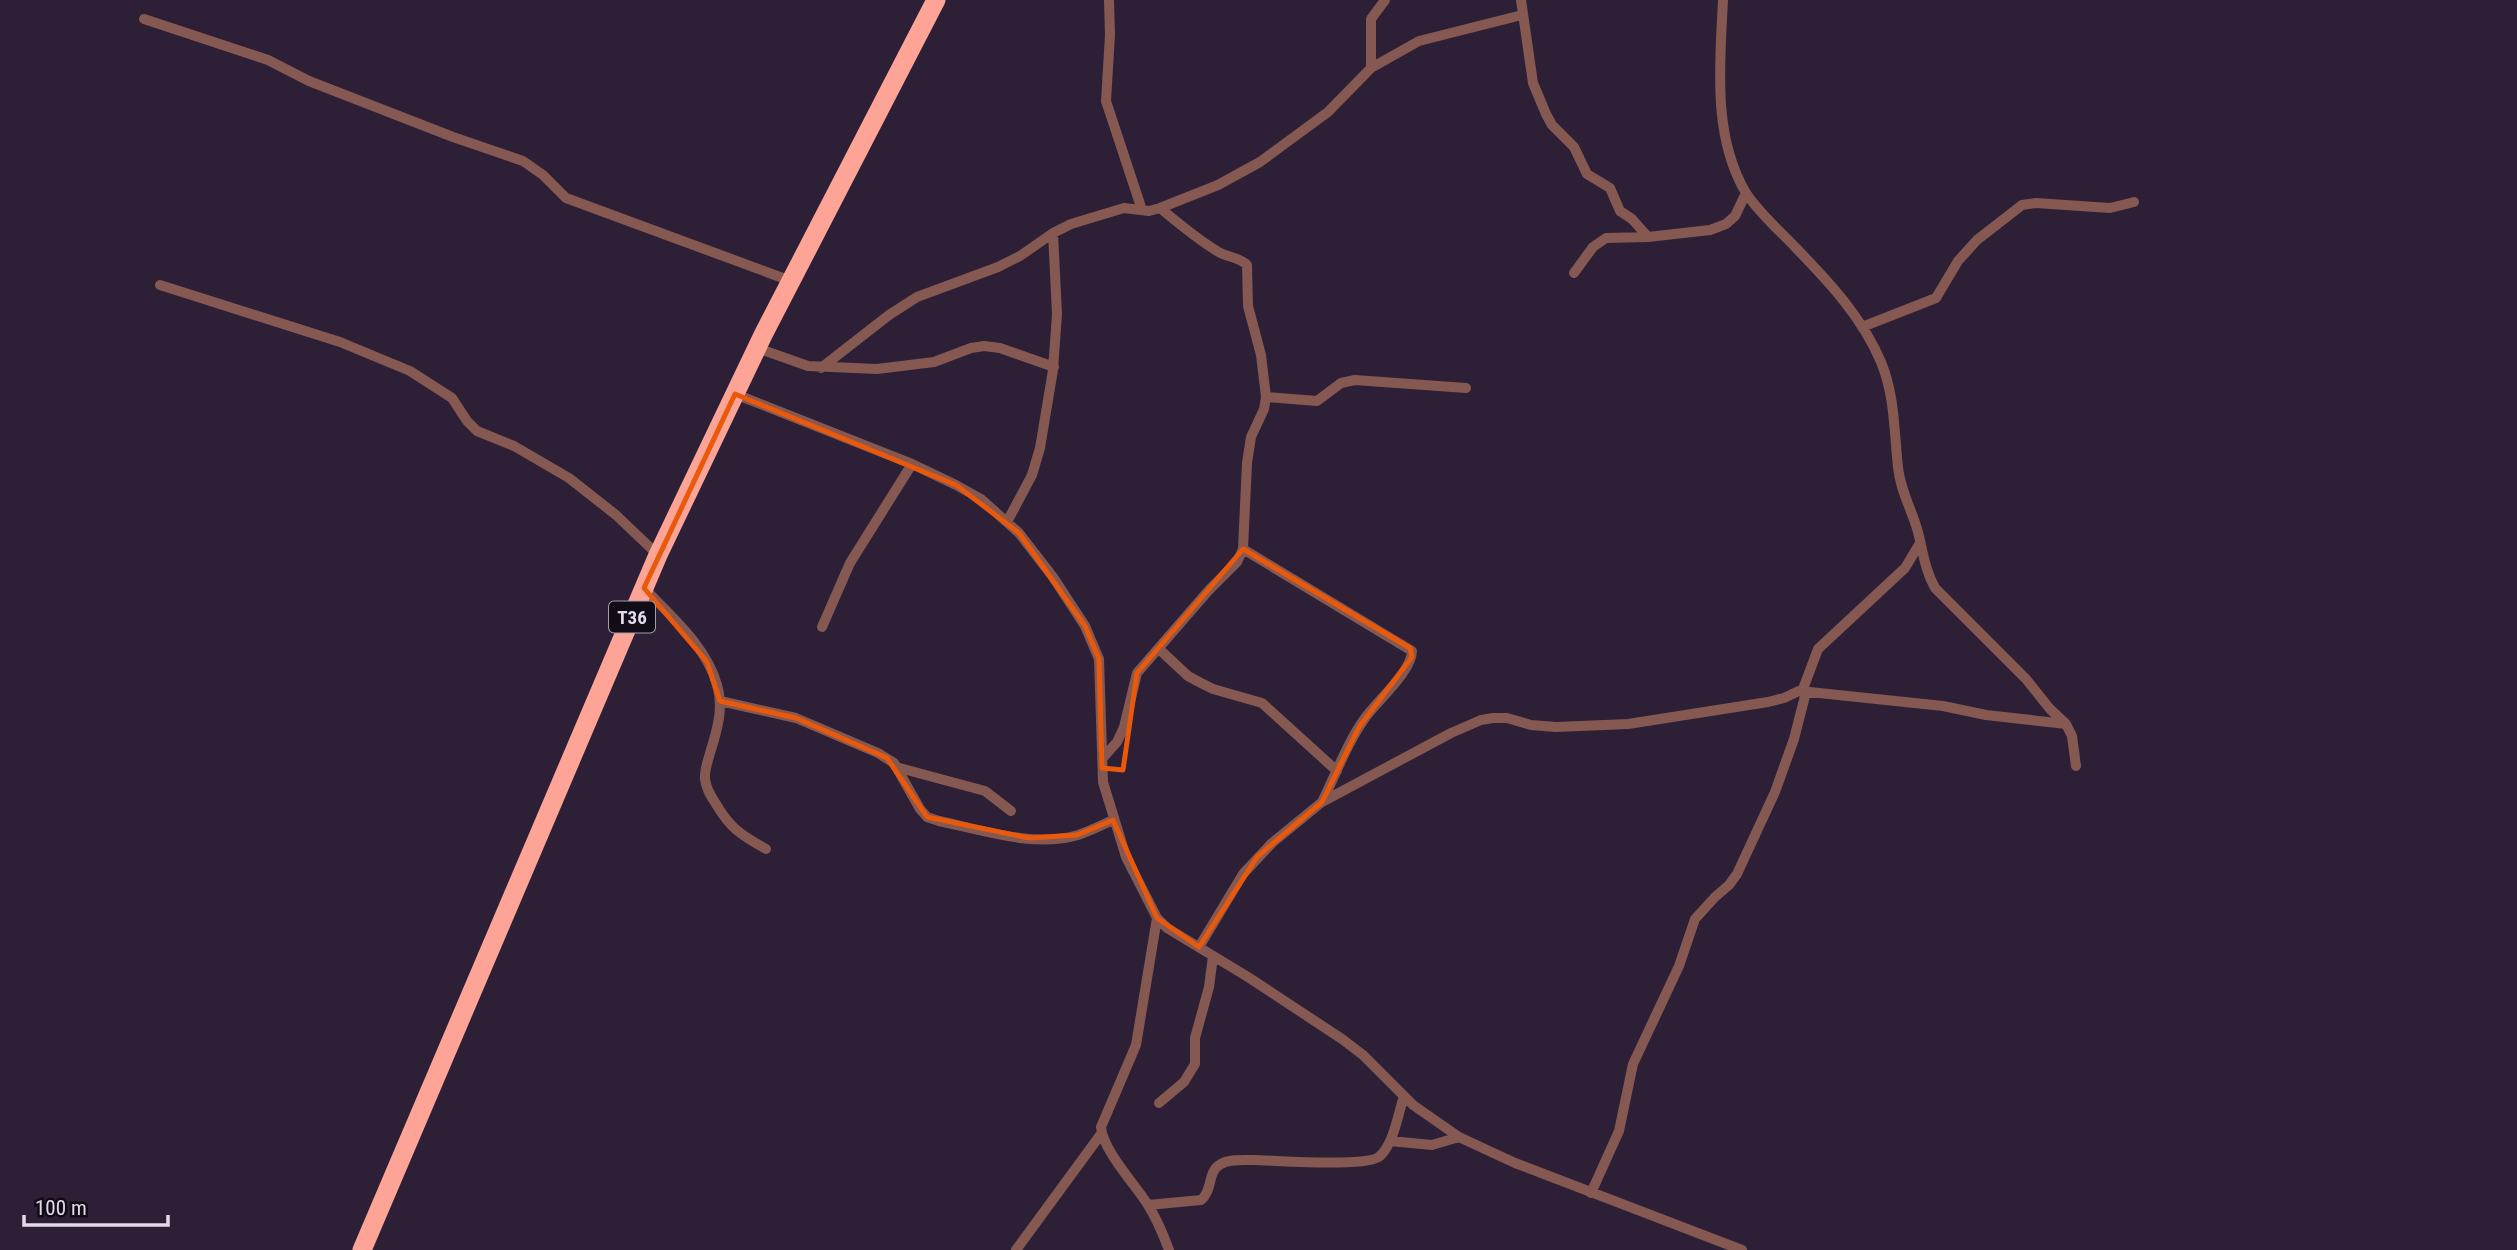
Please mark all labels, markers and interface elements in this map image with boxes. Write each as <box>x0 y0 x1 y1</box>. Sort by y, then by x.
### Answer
road number: T36 <box>609 602 655 632</box>
scale bar <box>24 1184 168 1228</box>
text: 100 m <box>35 1196 87 1220</box>

